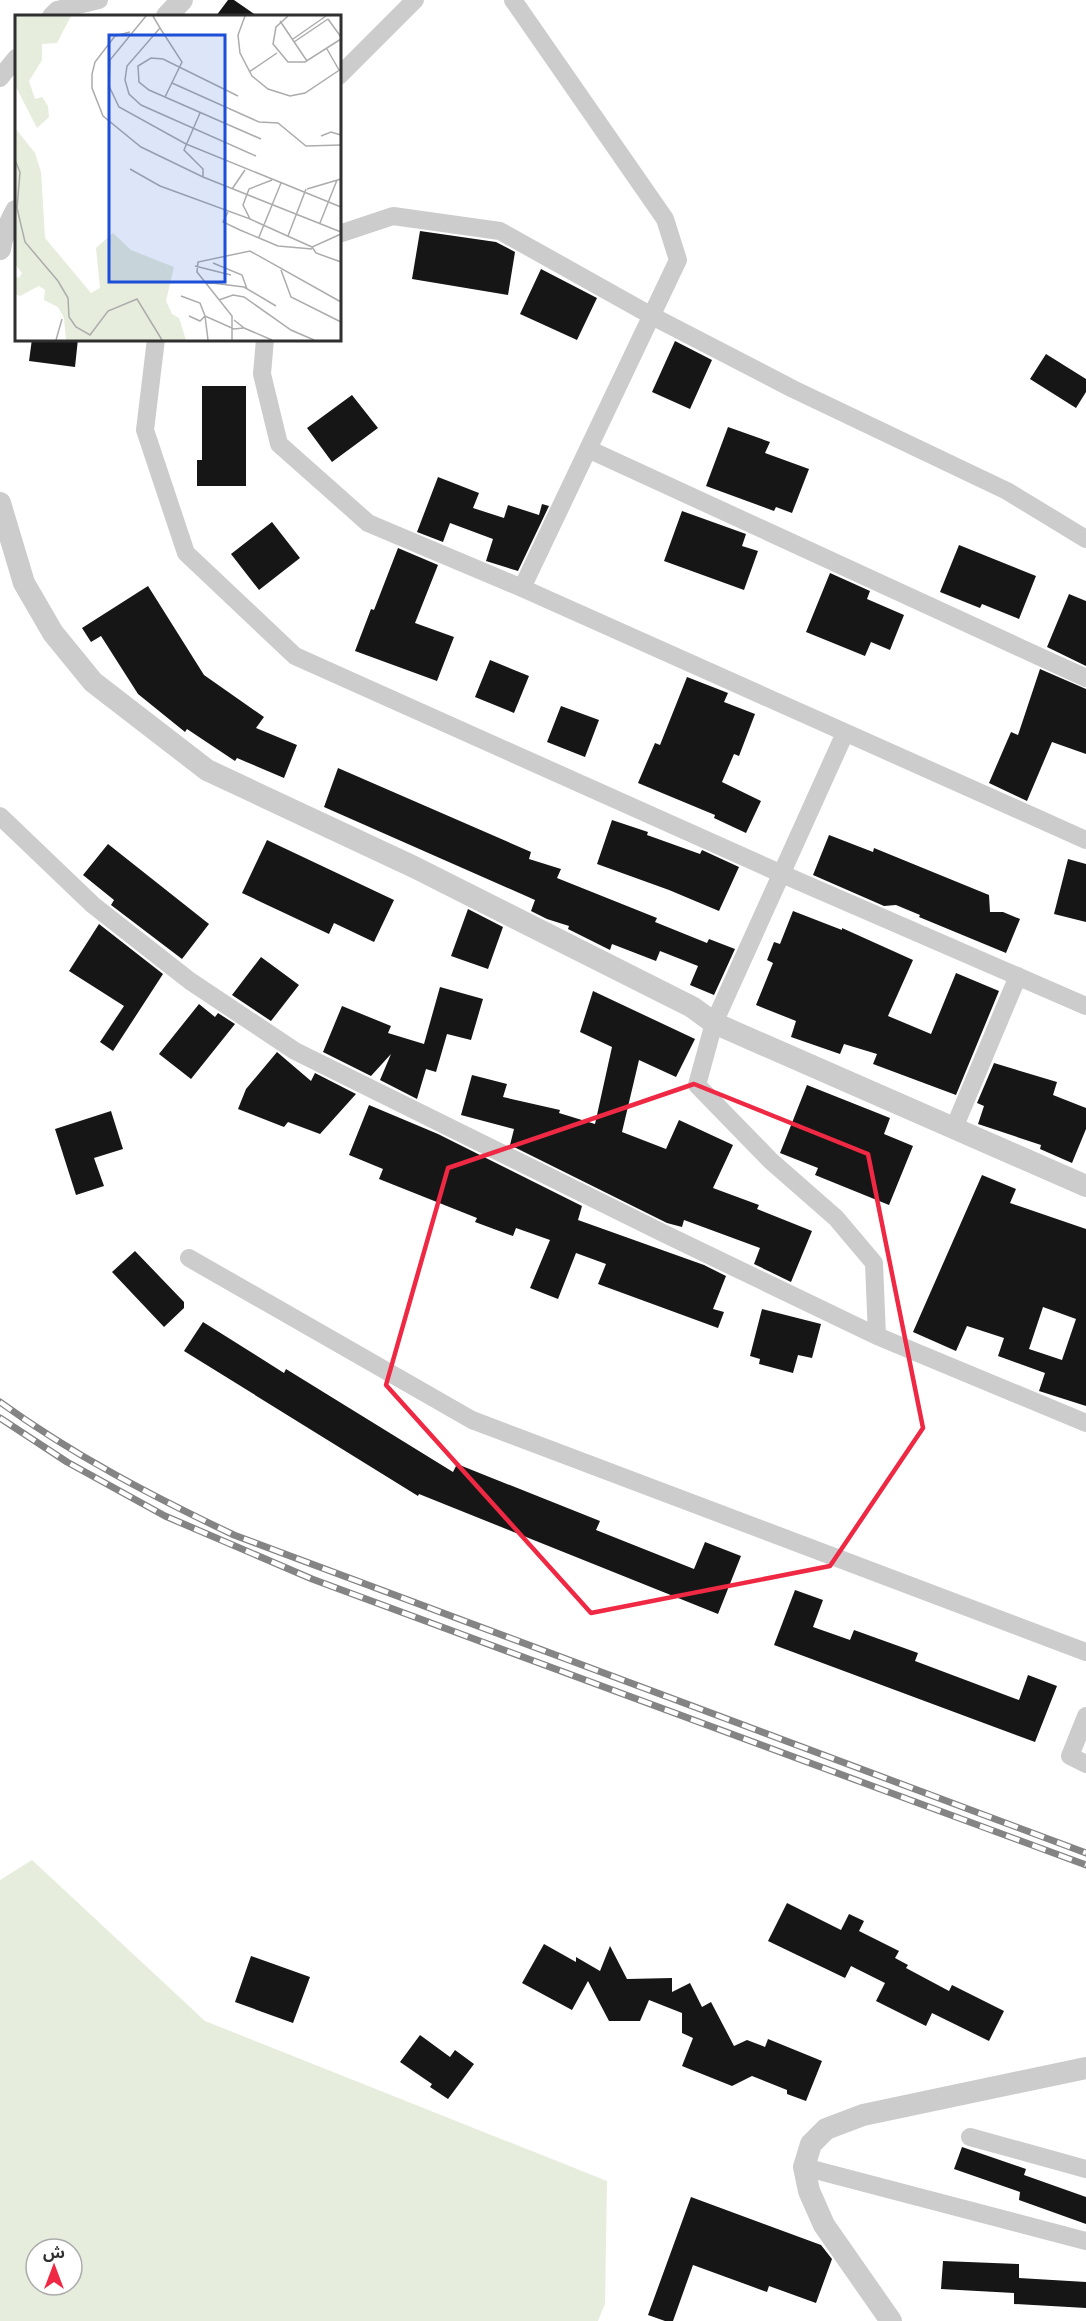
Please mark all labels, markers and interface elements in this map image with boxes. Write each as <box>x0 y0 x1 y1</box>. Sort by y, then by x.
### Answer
inset map <box>15 15 340 340</box>
north arrow <box>24 2237 84 2297</box>
text: ش <box>43 2241 65 2264</box>

